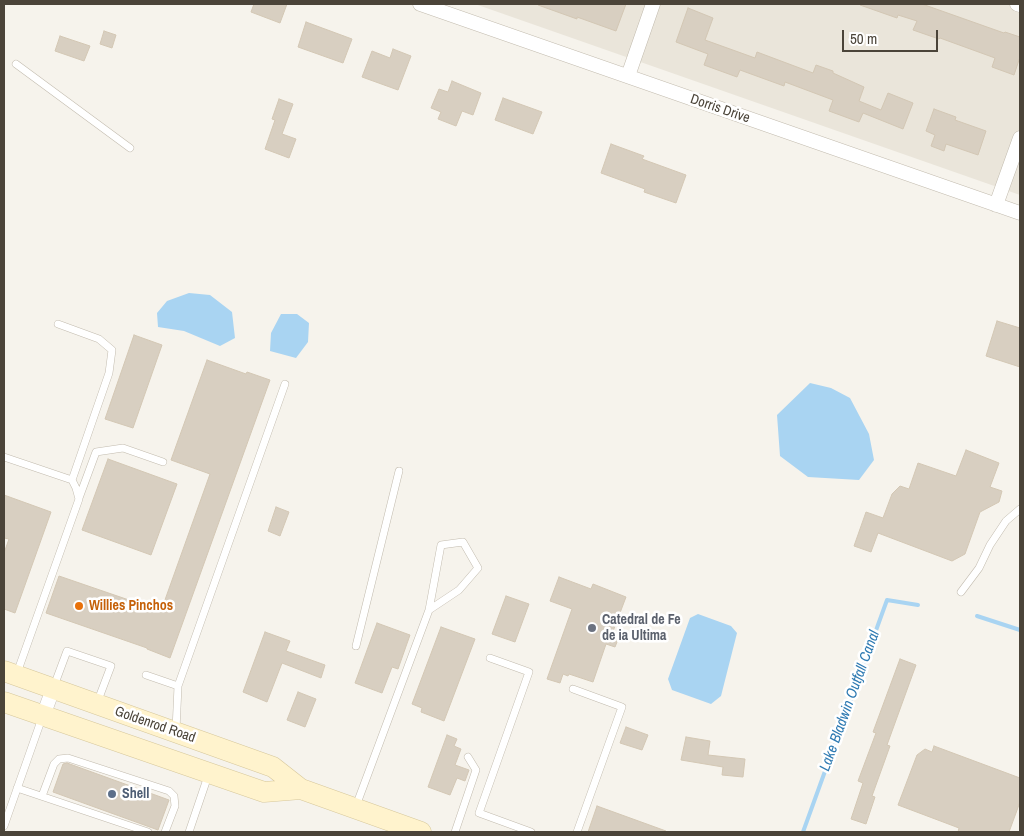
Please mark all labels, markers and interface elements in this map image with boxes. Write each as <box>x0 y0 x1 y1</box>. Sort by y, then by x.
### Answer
scale bar <box>844 20 940 52</box>
text: 50 m <box>850 28 877 49</box>
street label: Dorris Drive <box>688 91 752 127</box>
place label: Willies Pinchos <box>89 598 173 614</box>
marker: Willies Pinchos <box>73 600 85 612</box>
place label: Catedral de Fe de ia Ultima <box>602 612 681 644</box>
marker: Catedral de Fe de ia Ultima <box>586 622 598 634</box>
water label: Lake Bladwin Outfall Canal <box>816 628 884 774</box>
street label: Goldenrod Road <box>112 703 198 747</box>
place label: Shell <box>122 786 149 802</box>
marker: Shell <box>106 788 118 800</box>

